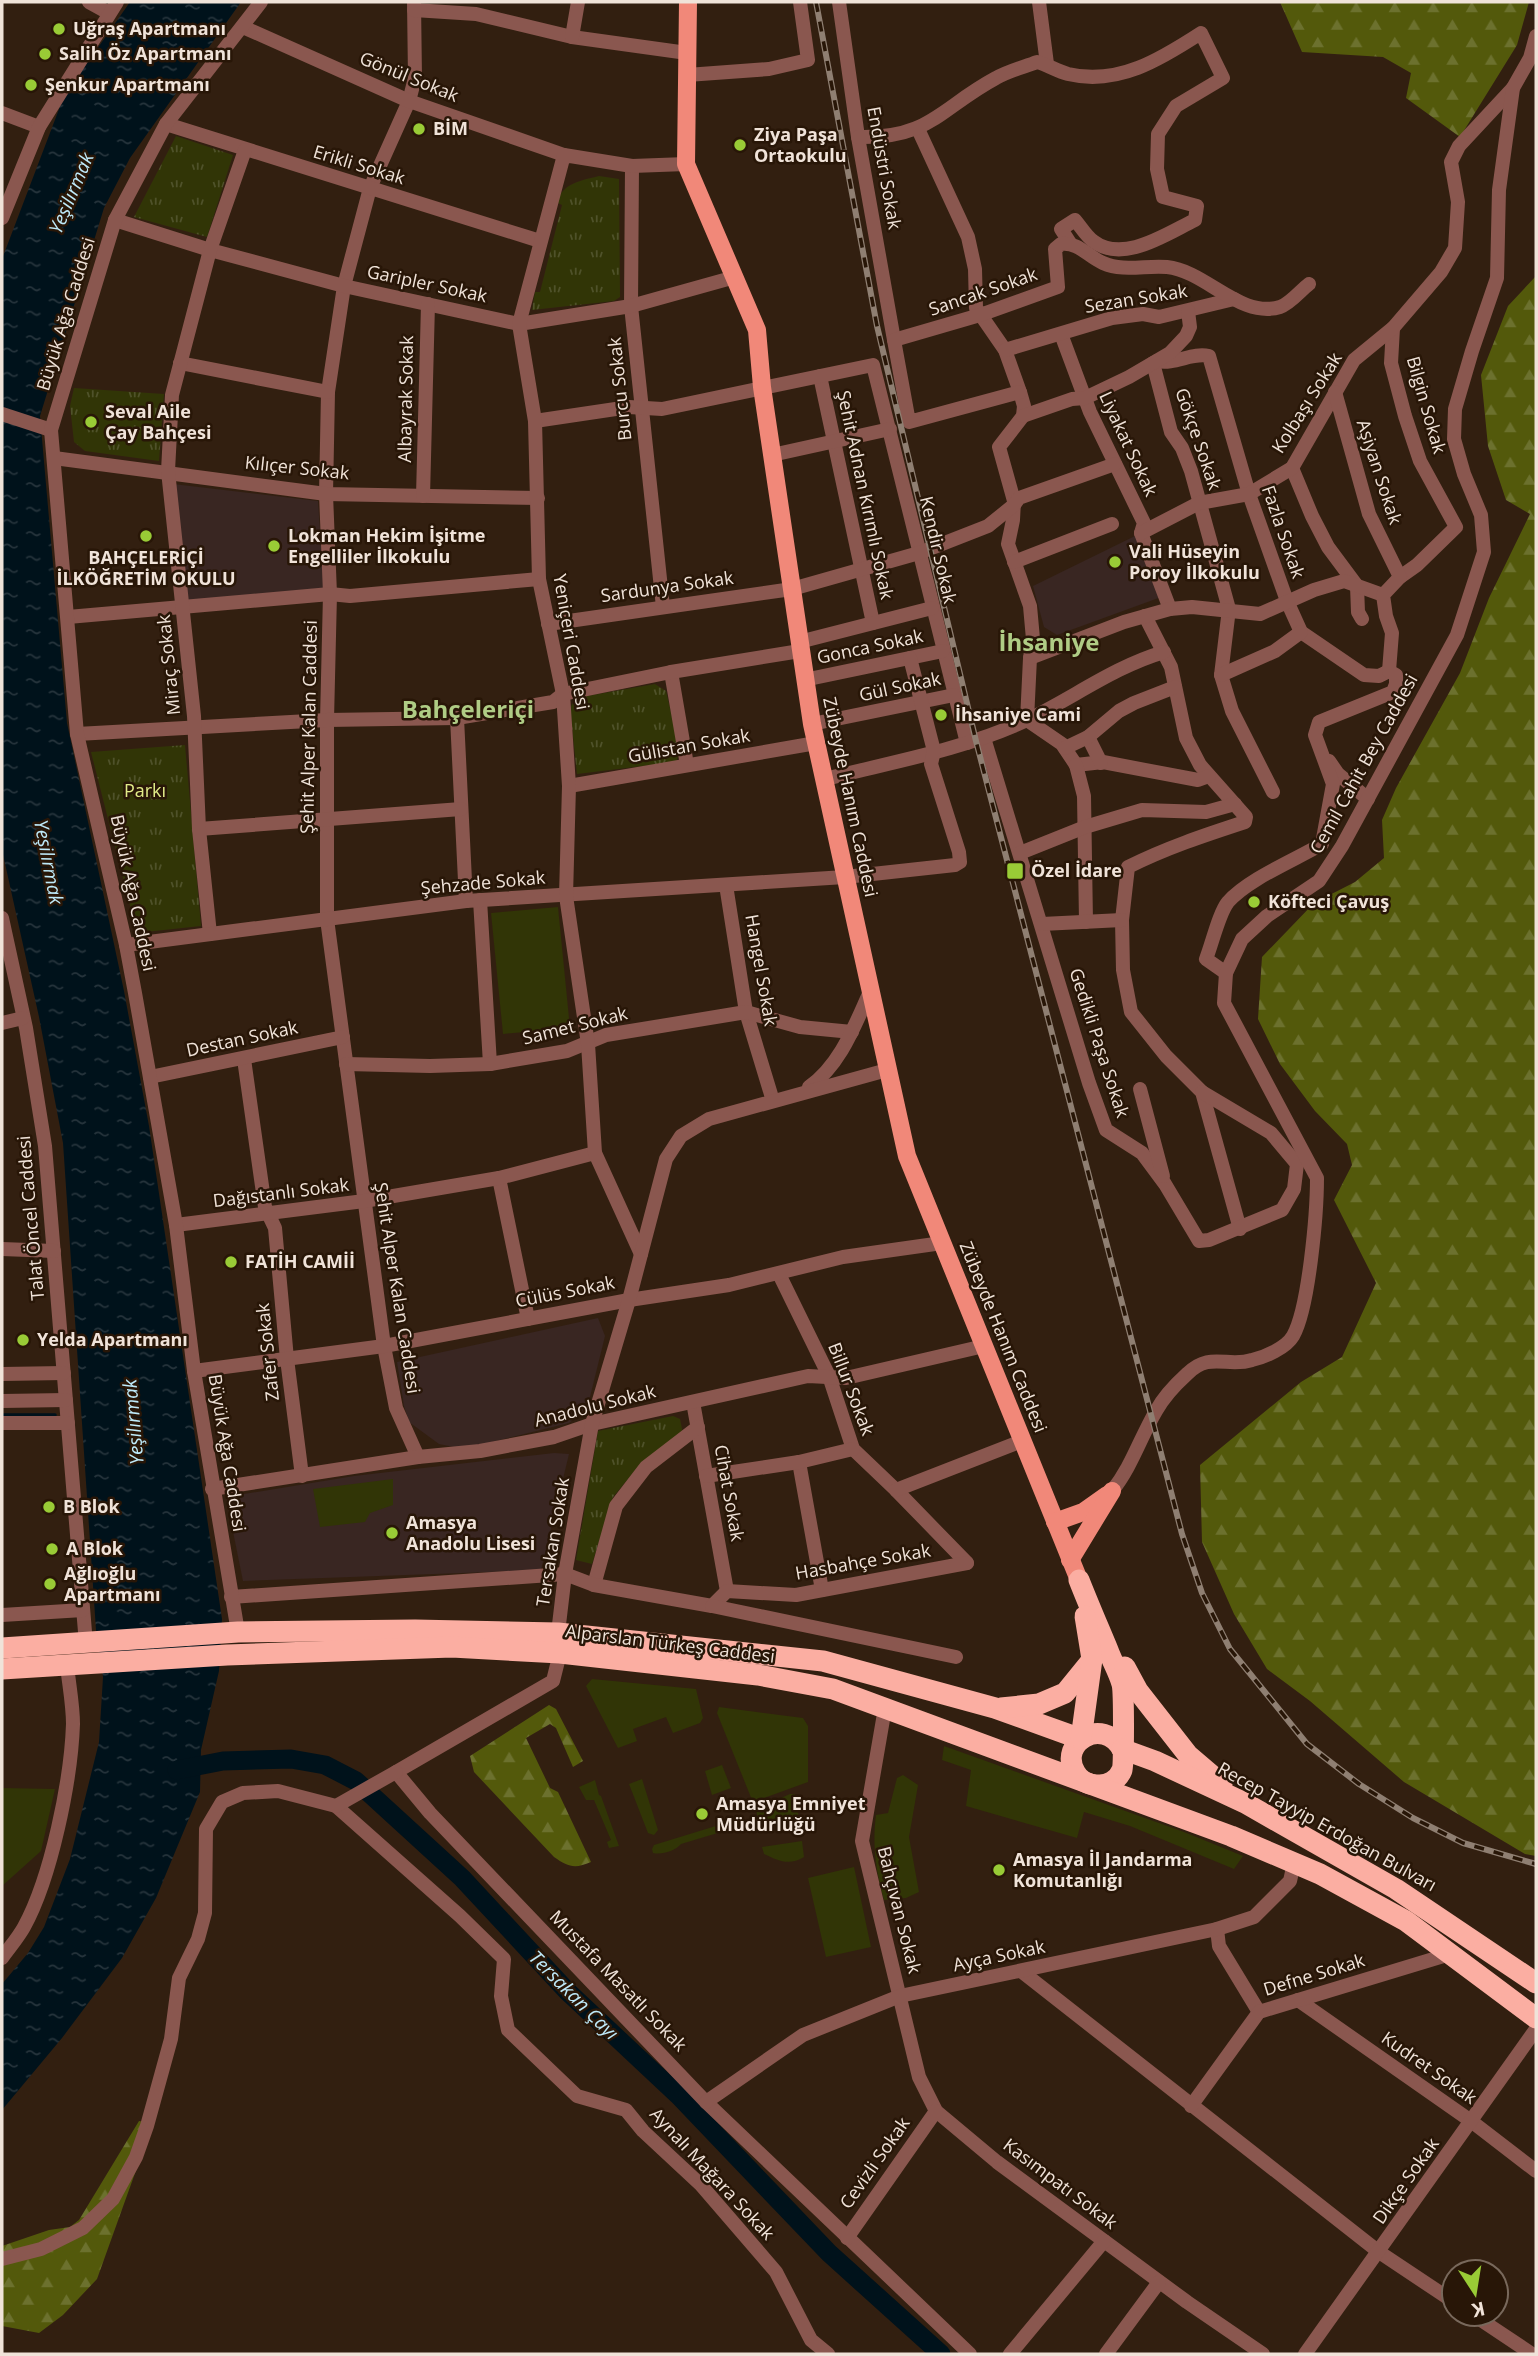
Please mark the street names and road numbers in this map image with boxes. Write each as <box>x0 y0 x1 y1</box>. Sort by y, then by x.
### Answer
street label: Gönül Sokak <box>356 45 463 107</box>
street label: Endüstri Sokak <box>862 105 908 232</box>
street label: Erikli Sokak <box>310 139 409 190</box>
street label: Büyük Ağa Caddesi <box>30 234 100 393</box>
street label: Garipler Sokak <box>365 259 490 308</box>
street label: Sancak Sokak <box>925 261 1041 321</box>
street label: Sezan Sokak <box>1083 278 1189 318</box>
street label: Albayrak Sokak <box>392 335 418 463</box>
street label: Burcu Sokak <box>602 336 636 442</box>
street label: Kolbaşı Sokak <box>1266 347 1347 458</box>
street label: Bilgin Sokak <box>1402 353 1452 457</box>
street label: Gökçe Sokak <box>1170 384 1228 493</box>
street label: Liyakat Sokak <box>1094 387 1164 500</box>
street label: Şehit Adnan Kırımlı Sokak <box>832 388 900 602</box>
street label: Aşiyan Sokak <box>1352 416 1408 528</box>
street label: Kılıçer Sokak <box>244 450 351 484</box>
street label: Fazla Sokak <box>1257 482 1311 582</box>
street label: Kendir Sokak <box>915 494 963 606</box>
street label: Sardunya Sokak <box>599 565 735 607</box>
street label: Yeniçeri Caddesi <box>548 572 596 712</box>
street label: Miraç Sokak <box>151 613 185 717</box>
street label: Şehit Alper Kalan Caddesi <box>294 620 322 834</box>
street label: Gonca Sokak <box>815 623 926 669</box>
street label: Gül Sokak <box>857 666 943 706</box>
street label: Cemil Cahit Bey Caddesi <box>1304 669 1423 858</box>
street label: Zübeyde Hanım Caddesi <box>818 694 884 899</box>
street label: Gülistan Sokak <box>626 722 752 768</box>
street label: Büyük Ağa Caddesi <box>106 812 162 973</box>
street label: Şehzade Sokak <box>420 865 547 899</box>
street label: Hangel Sokak <box>740 912 784 1028</box>
street label: Gedikli Paşa Sokak <box>1064 965 1136 1121</box>
street label: Samet Sokak <box>520 1000 630 1050</box>
street label: Destan Sokak <box>184 1014 300 1062</box>
street label: Talat Öncel Caddesi <box>11 1135 49 1301</box>
street label: Dağıstanlı Sokak <box>212 1172 351 1212</box>
street label: Şehit Alper Kalan Caddesi <box>369 1180 427 1395</box>
street label: Zübeyde Hanım Caddesi <box>955 1238 1053 1436</box>
street label: Cülüs Sokak <box>513 1270 617 1312</box>
street label: Zafer Sokak <box>250 1302 284 1402</box>
street label: Billur Sokak <box>823 1339 881 1439</box>
street label: Büyük Ağa Caddesi <box>204 1372 252 1533</box>
street label: Anadolu Sokak <box>532 1378 658 1432</box>
street label: Cihat Sokak <box>710 1443 750 1544</box>
street label: Tersakan Sokak <box>530 1475 574 1608</box>
street label: Hasbahçe Sokak <box>793 1537 933 1585</box>
street label: Alparslan Türkeş Caddesi <box>564 1618 776 1668</box>
street label: Recep Tayyip Erdoğan Bulvarı <box>1214 1756 1441 1896</box>
street label: Bahçıvan Sokak <box>873 1844 927 1976</box>
street label: Mustafa Masatlı Sokak <box>545 1905 693 2056</box>
street label: Ayça Sokak <box>951 1933 1047 1976</box>
street label: Defne Sokak <box>1260 1947 1368 2001</box>
street label: Kudret Sokak <box>1377 2025 1482 2109</box>
street label: Aynalı Mağara Sokak <box>645 2102 781 2245</box>
street label: Cevizli Sokak <box>834 2111 915 2213</box>
street label: Kasımpatı Sokak <box>999 2132 1123 2234</box>
street label: Dikçe Sokak <box>1367 2132 1444 2228</box>

